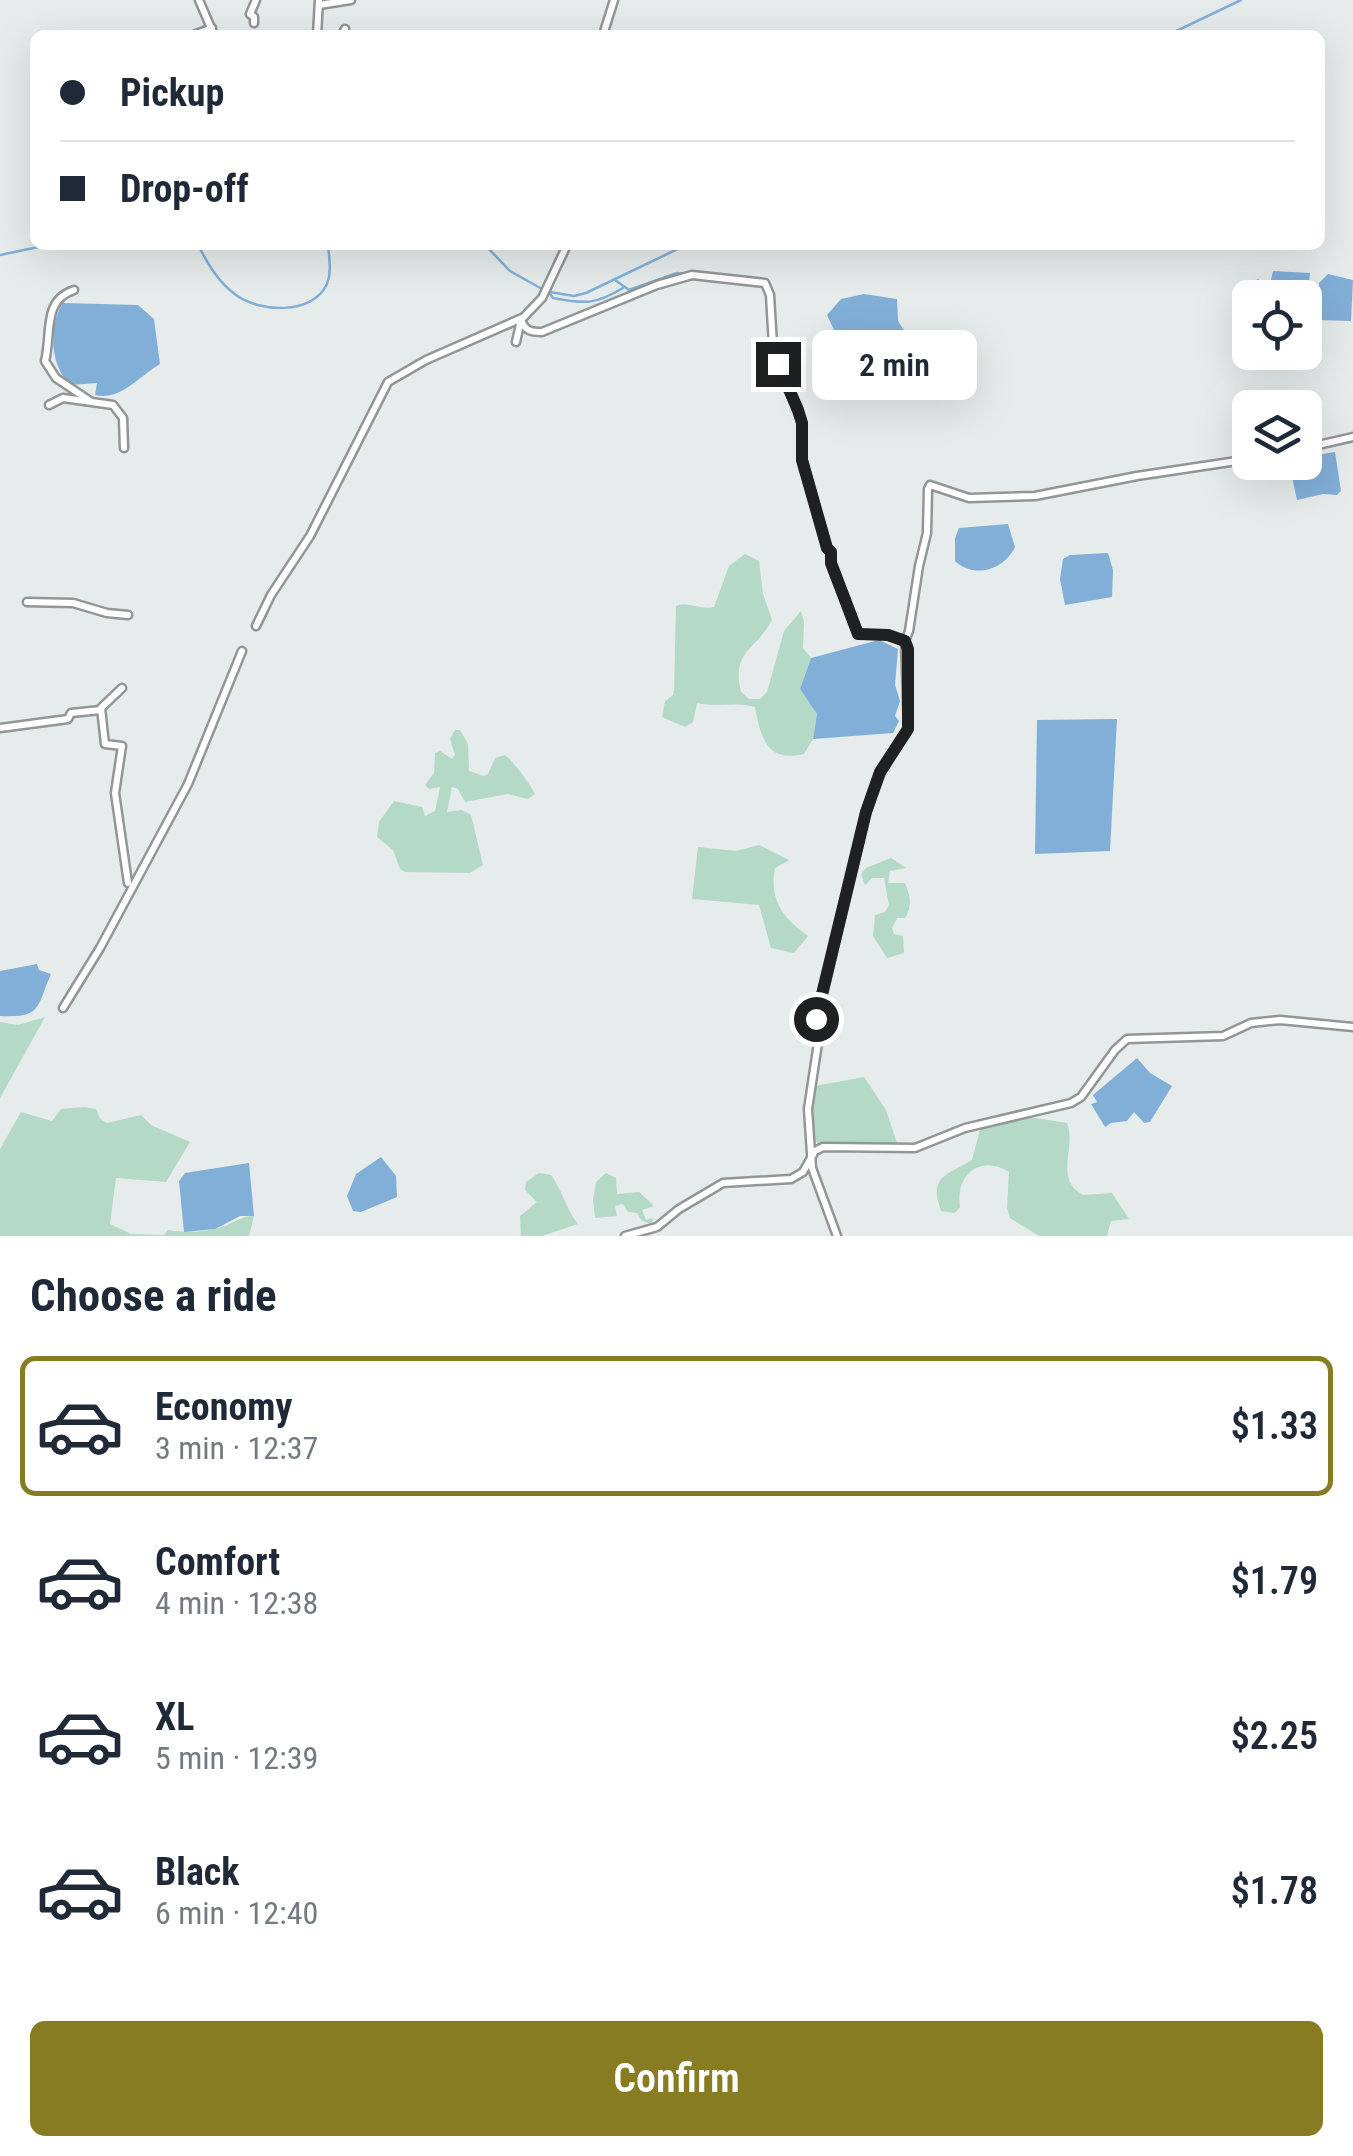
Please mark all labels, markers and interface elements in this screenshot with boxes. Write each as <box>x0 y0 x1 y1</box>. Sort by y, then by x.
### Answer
text: Pickup <box>120 71 224 115</box>
text: Drop-off <box>120 167 249 211</box>
map controls <box>1232 280 1322 480</box>
button: locate <box>1232 280 1322 370</box>
callout: 2 min <box>813 329 978 399</box>
route end <box>756 342 801 387</box>
text: 2 min <box>859 346 930 384</box>
button: layers <box>1232 390 1322 480</box>
route start <box>794 997 839 1042</box>
text: Choose a ride <box>30 1269 277 1322</box>
icon: car <box>35 1381 125 1471</box>
text: Economy <box>155 1385 292 1429</box>
text: $1.33 <box>1231 1404 1318 1448</box>
text: 3 min · 12:37 <box>155 1429 318 1467</box>
icon: car <box>35 1536 125 1626</box>
text: Comfort <box>155 1540 280 1584</box>
text: $1.79 <box>1231 1559 1318 1603</box>
text: 4 min · 12:38 <box>155 1584 318 1622</box>
icon: car <box>35 1691 125 1781</box>
text: XL <box>155 1695 194 1739</box>
text: $2.25 <box>1231 1714 1318 1758</box>
text: 5 min · 12:39 <box>155 1739 318 1777</box>
icon: car <box>35 1846 125 1936</box>
text: Black <box>155 1850 239 1894</box>
text: $1.78 <box>1231 1869 1318 1913</box>
text: 6 min · 12:40 <box>155 1894 318 1932</box>
button: Confirm <box>30 2021 1323 2136</box>

